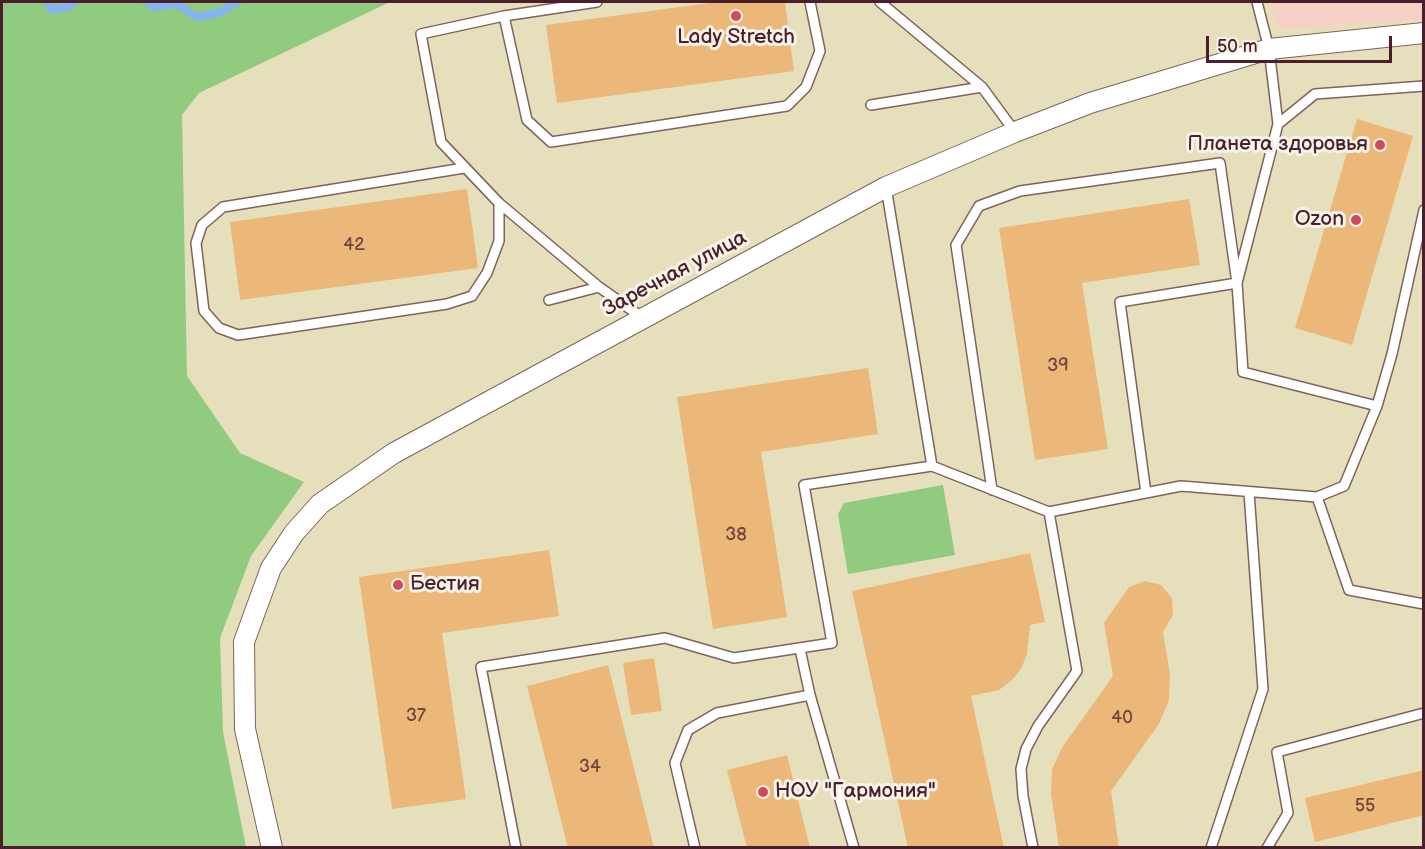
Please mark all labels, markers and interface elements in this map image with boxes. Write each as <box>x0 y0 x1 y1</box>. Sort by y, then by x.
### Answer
marker: Lady Stretch <box>729 9 743 23</box>
scale bar <box>1209 24 1395 62</box>
place label: Lady Stretch <box>677 25 795 51</box>
text: 50 m <box>1217 36 1258 57</box>
place label: Планета здоровья <box>1187 132 1368 158</box>
marker: Планета здоровья <box>1373 138 1387 152</box>
place label: Ozon <box>1295 207 1344 233</box>
marker: Ozon <box>1349 213 1363 227</box>
street label: Заречная улица <box>599 226 751 322</box>
house number: 42 <box>343 234 365 256</box>
house number: 39 <box>1047 355 1069 377</box>
house number: 38 <box>725 524 747 546</box>
place label: Бестия <box>410 572 480 598</box>
marker: Бестия <box>391 578 405 592</box>
house number: 37 <box>406 705 426 727</box>
house number: 40 <box>1111 707 1133 729</box>
house number: 34 <box>579 756 601 778</box>
place label: НОУ "Гармония" <box>775 779 936 805</box>
marker: НОУ "Гармония" <box>756 785 770 799</box>
house number: 55 <box>1355 795 1375 817</box>

